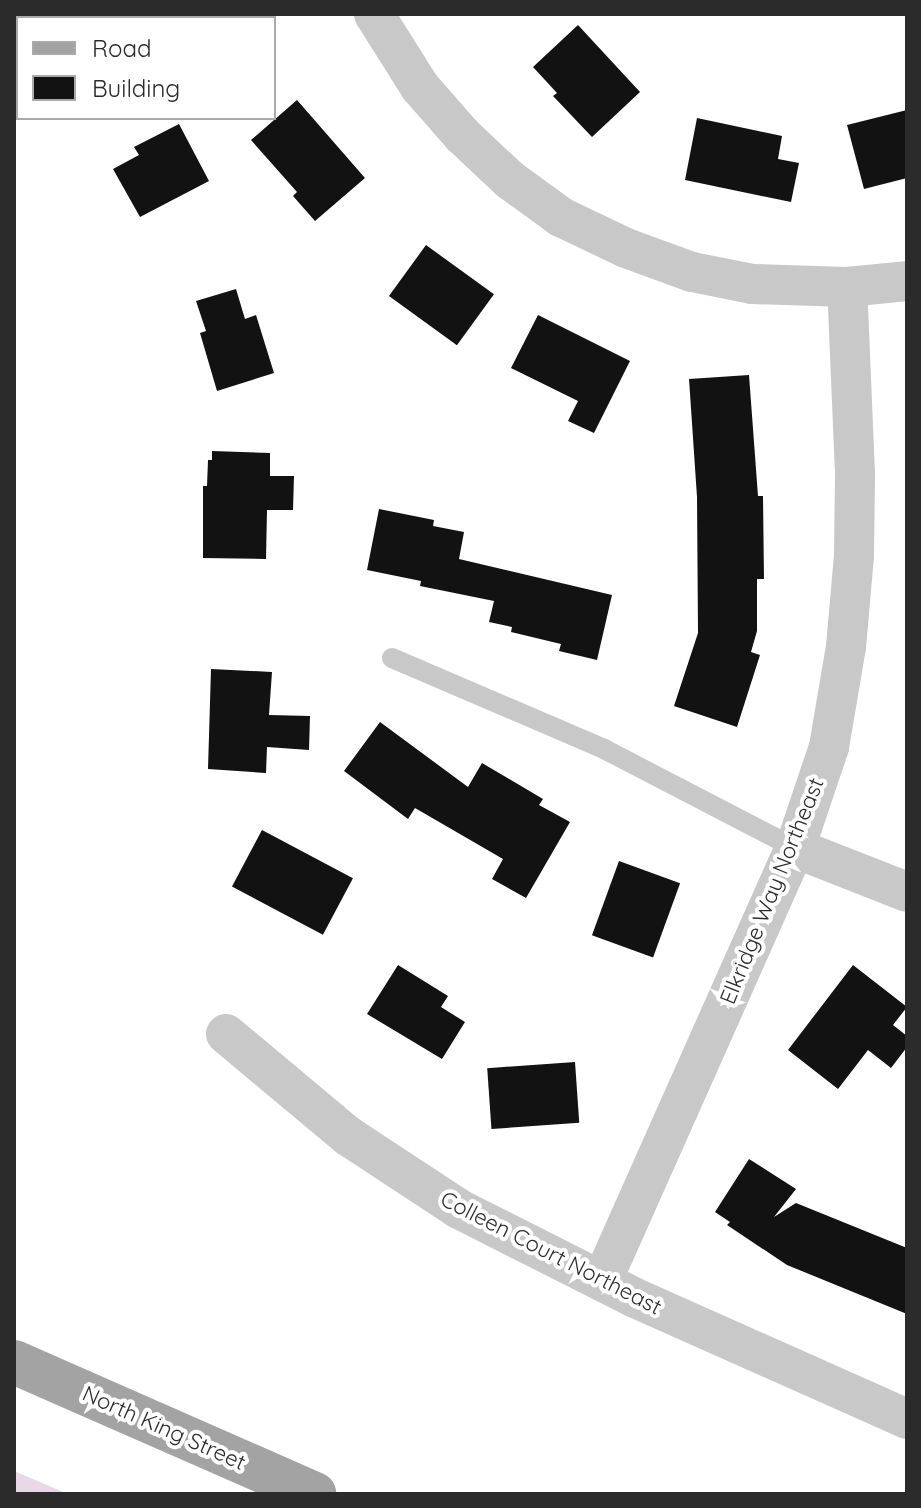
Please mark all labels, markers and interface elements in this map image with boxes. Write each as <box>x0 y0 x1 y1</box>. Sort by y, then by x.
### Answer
legend <box>16 16 276 120</box>
text: Road <box>92 33 152 63</box>
text: Building <box>92 73 180 103</box>
street label: Elkridge Way Northeast <box>714 774 830 1008</box>
street label: Colleen Court Northeast <box>436 1186 666 1320</box>
street label: North King Street <box>78 1380 250 1476</box>

